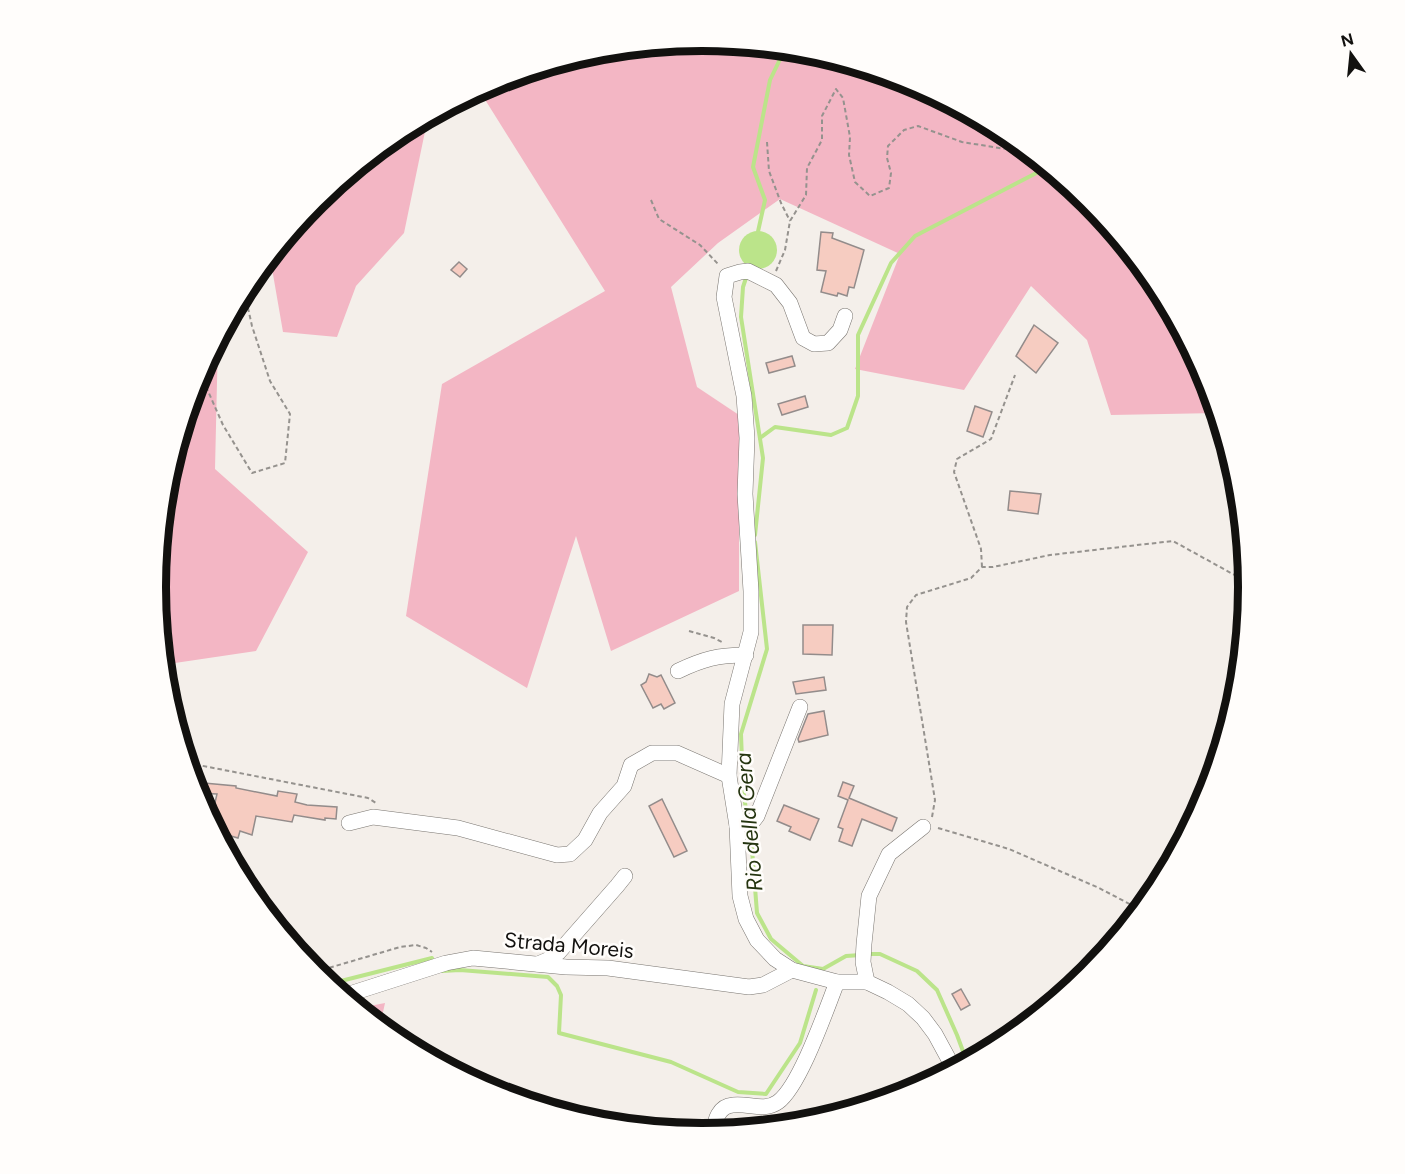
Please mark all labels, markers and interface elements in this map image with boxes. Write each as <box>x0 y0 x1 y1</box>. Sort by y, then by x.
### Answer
north arrow <box>1321 24 1381 84</box>
text: N <box>1339 29 1356 51</box>
water label: Rio della Gera <box>729 751 769 893</box>
street label: Strada Moreis <box>503 927 635 963</box>

